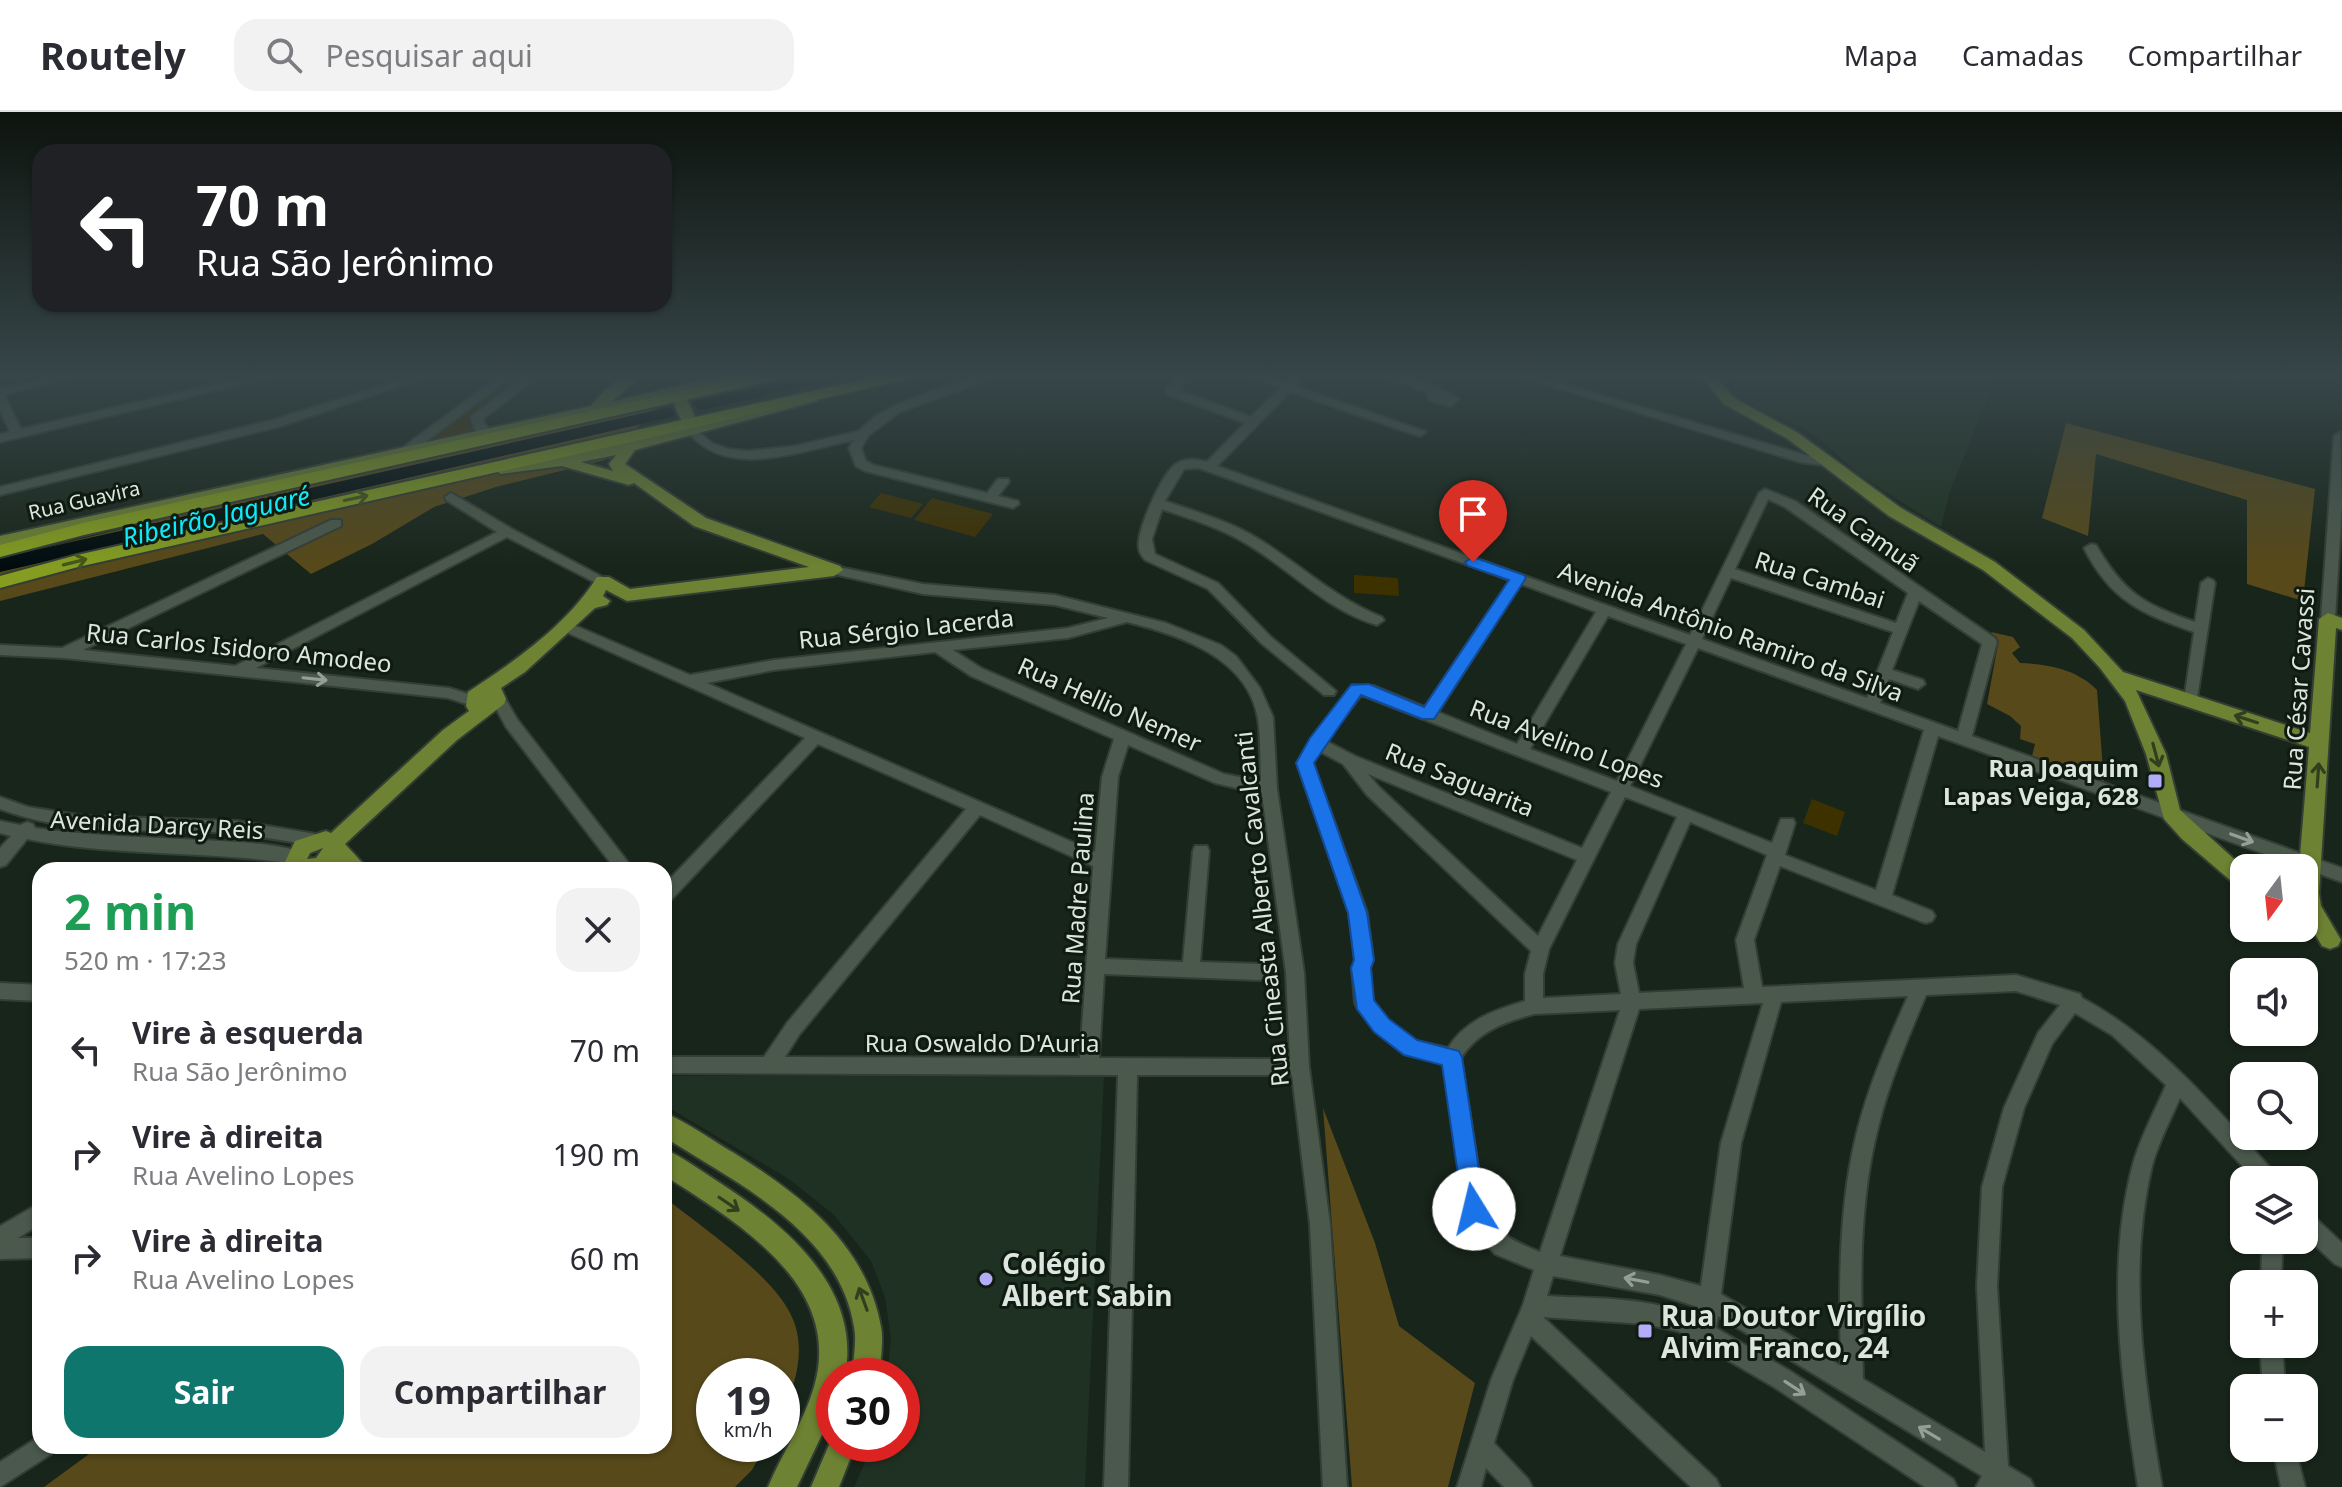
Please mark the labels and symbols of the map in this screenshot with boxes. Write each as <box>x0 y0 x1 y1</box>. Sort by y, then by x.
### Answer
street label: Rua Guavira <box>26 474 142 526</box>
water label: Ribeirão Jaguaré <box>118 477 314 555</box>
street label: Rua Camuã <box>1802 479 1926 579</box>
pin <box>1439 480 1507 562</box>
one-way arrow <box>343 490 368 505</box>
street label: Rua Cambai <box>1751 542 1889 616</box>
one-way arrow <box>62 553 88 568</box>
street label: Avenida Antônio Ramiro da Silva <box>1554 553 1908 709</box>
street label: Rua César Cavassi <box>2274 587 2322 791</box>
street label: Rua Sérgio Lacerda <box>797 600 1015 656</box>
street label: Rua Carlos Isidoro Amodeo <box>85 615 393 679</box>
street label: Rua Hellio Nemer <box>1013 649 1207 759</box>
one-way arrow <box>301 671 327 686</box>
street label: Rua Avelino Lopes <box>1465 691 1669 795</box>
one-way arrow <box>2233 710 2258 725</box>
street label: Rua Cineasta Alberto Cavalcanti <box>1226 730 1296 1088</box>
street label: Rua Saguarita <box>1381 734 1539 824</box>
one-way arrow <box>2149 741 2164 767</box>
place label: Rua Joaquim Lapas Veiga, 628 <box>1943 751 2139 812</box>
one-way arrow <box>2311 762 2326 789</box>
marker: Rua Joaquim Lapas Veiga, 628 <box>2146 772 2164 790</box>
street label: Rua Madre Paulina <box>1053 791 1101 1005</box>
street label: Avenida Darcy Reis <box>50 802 264 846</box>
one-way arrow <box>2229 832 2254 847</box>
north arrow <box>2230 854 2318 942</box>
street label: Rua Oswaldo D'Auria <box>865 1026 1099 1059</box>
position arrow <box>1432 1167 1516 1251</box>
one-way arrow <box>717 1197 740 1213</box>
place label: Colégio Albert Sabin <box>1002 1244 1173 1314</box>
marker: Colégio Albert Sabin <box>977 1270 995 1288</box>
one-way arrow <box>1624 1272 1649 1287</box>
one-way arrow <box>854 1287 869 1312</box>
place label: Rua Doutor Virgílio Alvim Franco, 24 <box>1661 1296 1926 1366</box>
marker: Rua Doutor Virgílio Alvim Franco, 24 <box>1636 1322 1654 1340</box>
speed limit sign: 30 <box>816 1358 920 1462</box>
one-way arrow <box>1784 1379 1806 1396</box>
one-way arrow <box>1918 1425 1941 1441</box>

